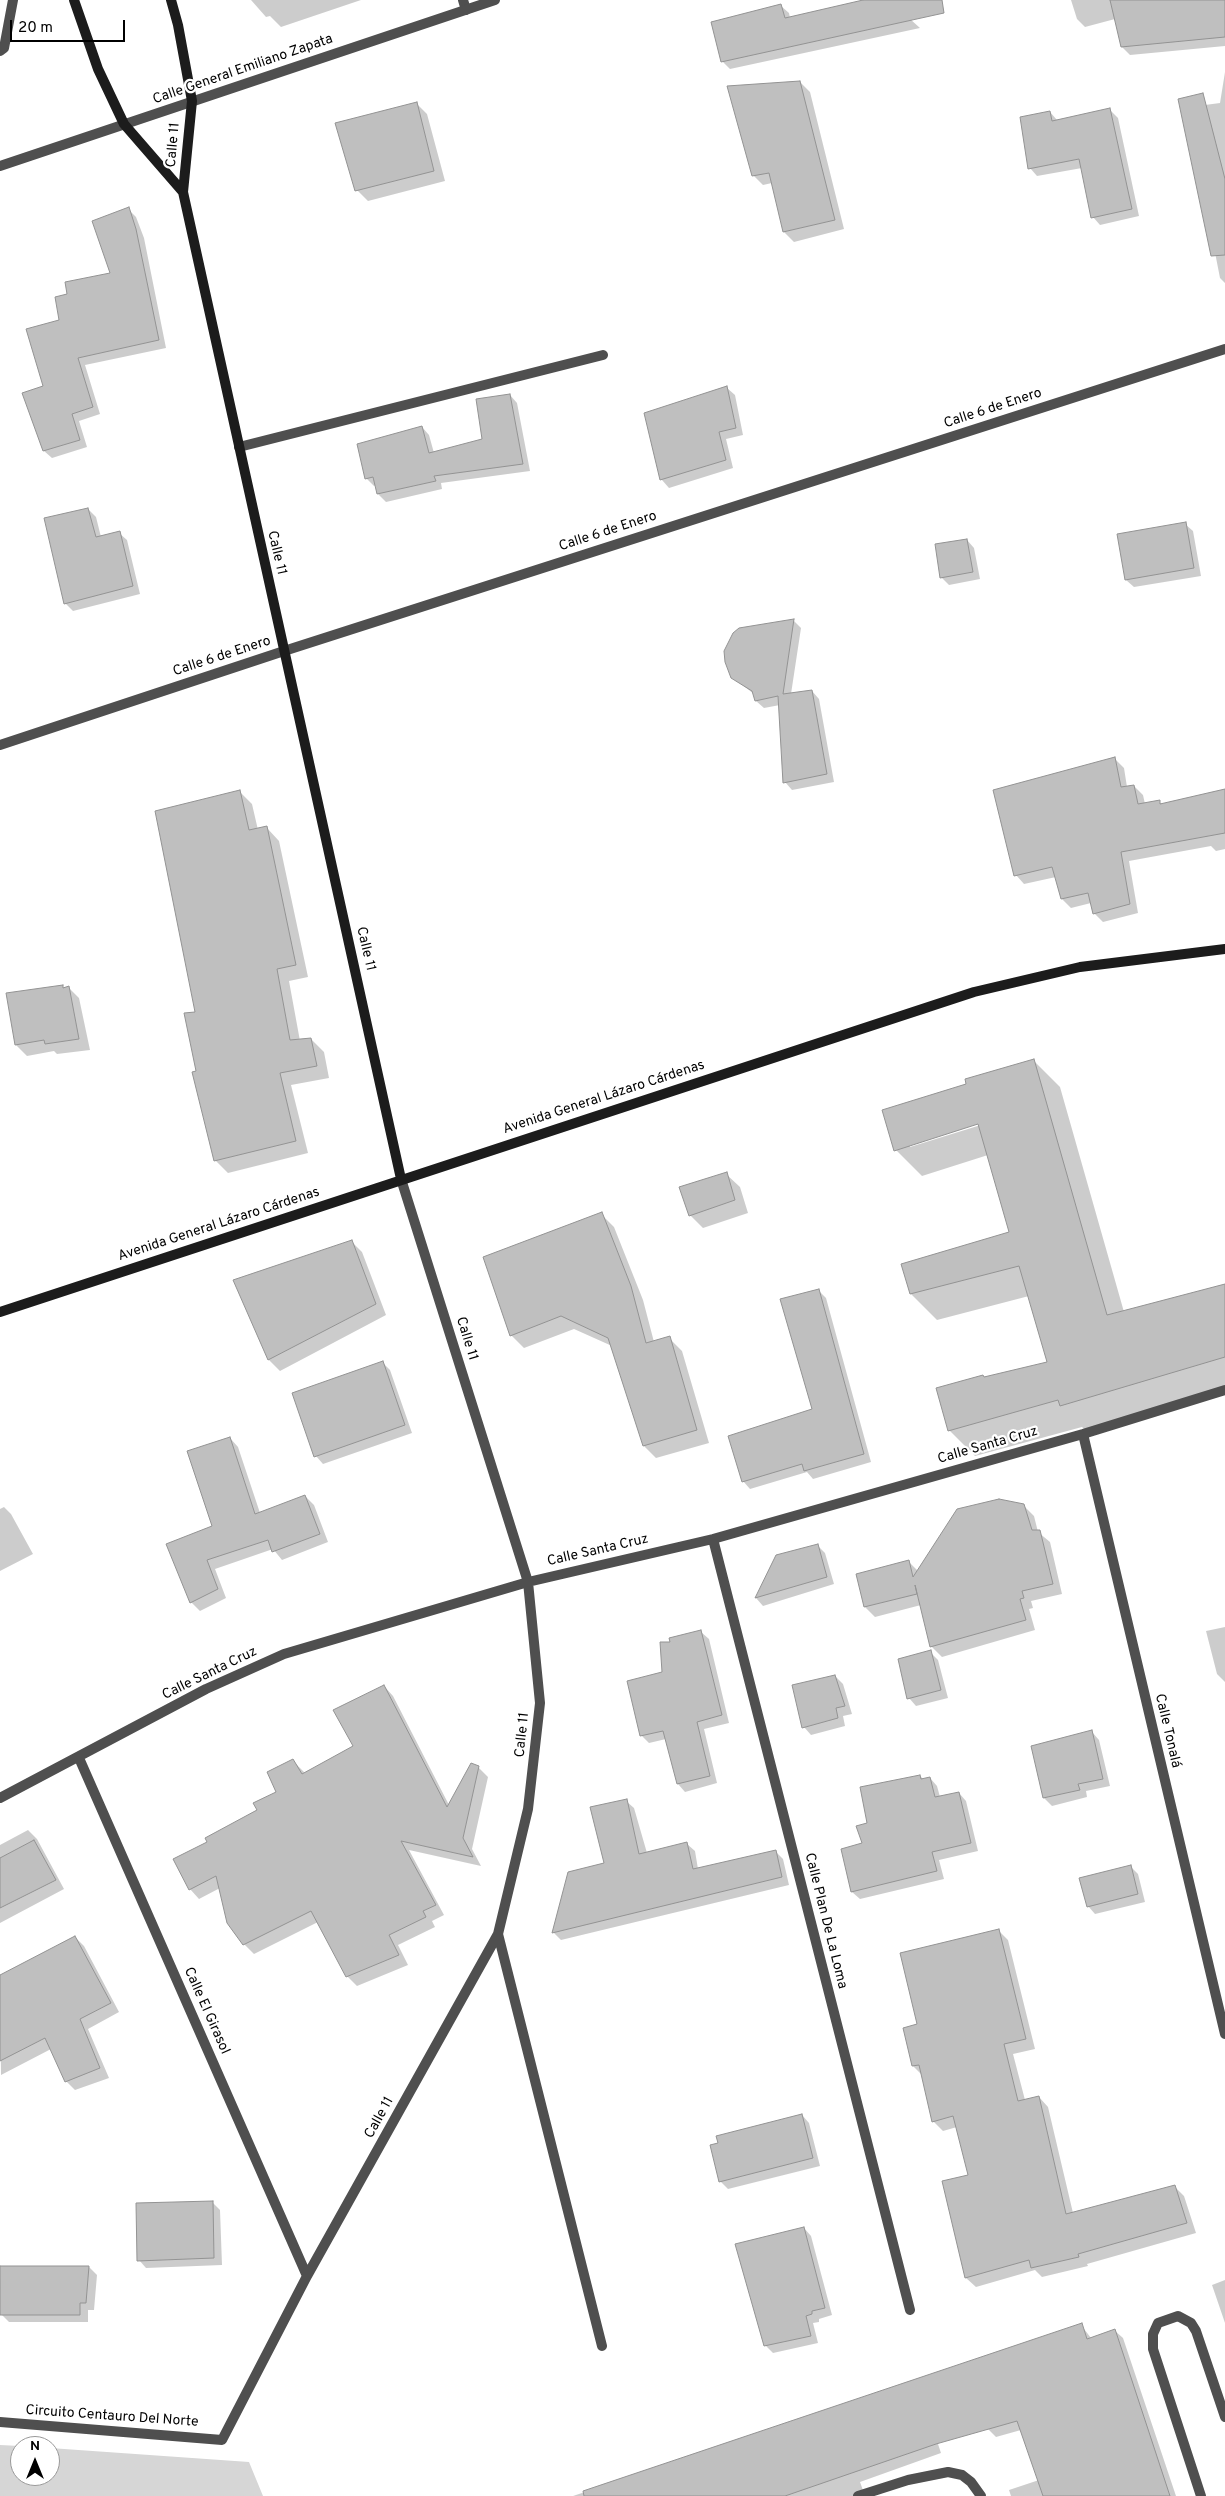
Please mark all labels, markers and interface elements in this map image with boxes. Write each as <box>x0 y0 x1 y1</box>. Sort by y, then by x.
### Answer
scale bar <box>12 10 128 42</box>
text: 20 m <box>18 19 53 38</box>
street label: Calle General Emiliano Zapata <box>151 31 335 109</box>
street label: Calle 11 <box>164 122 184 168</box>
street label: Calle 6 de Enero <box>942 385 1044 433</box>
street label: Calle 6 de Enero <box>557 508 659 556</box>
street label: Calle 11 <box>263 529 289 577</box>
street label: Calle 6 de Enero <box>171 633 273 681</box>
street label: Calle 11 <box>352 925 378 973</box>
street label: Avenida General Lázaro Cárdenas <box>501 1057 707 1139</box>
street label: Avenida General Lázaro Cárdenas <box>116 1184 322 1266</box>
street label: Calle 11 <box>451 1315 481 1363</box>
street label: Calle Santa Cruz <box>936 1424 1040 1468</box>
street label: Calle Santa Cruz <box>546 1531 650 1571</box>
street label: Calle Santa Cruz <box>160 1644 260 1704</box>
street label: Calle Tonalá <box>1150 1692 1184 1770</box>
street label: Calle 11 <box>512 1712 534 1758</box>
street label: Calle Plan De La Loma <box>800 1851 850 1991</box>
street label: Calle El Girasol <box>179 1965 233 2057</box>
street label: Calle 11 <box>362 2094 398 2142</box>
street label: Circuito Centauro Del Norte <box>25 2403 199 2431</box>
north arrow <box>10 2436 60 2486</box>
text: N <box>30 2438 40 2455</box>

